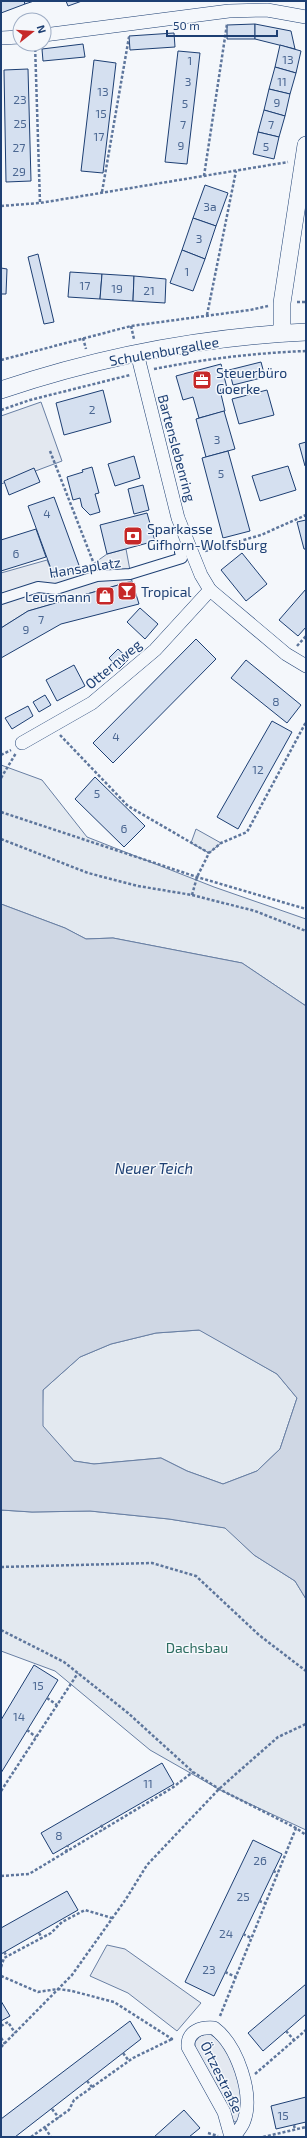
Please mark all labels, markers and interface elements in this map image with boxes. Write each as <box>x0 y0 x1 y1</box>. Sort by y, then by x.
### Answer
north arrow <box>12 12 52 52</box>
scale bar <box>167 12 277 38</box>
text: 50 m <box>173 18 200 32</box>
text: N <box>35 23 49 35</box>
house number: 13 <box>282 52 294 66</box>
house number: 1 <box>188 53 192 67</box>
house number: 3 <box>185 74 191 88</box>
house number: 11 <box>277 74 287 88</box>
house number: 13 <box>97 84 109 98</box>
house number: 23 <box>13 92 27 106</box>
house number: 9 <box>274 95 281 109</box>
house number: 5 <box>182 96 188 110</box>
house number: 15 <box>95 106 107 120</box>
house number: 25 <box>13 116 27 130</box>
house number: 7 <box>180 117 186 131</box>
house number: 7 <box>268 117 274 131</box>
house number: 17 <box>94 129 104 143</box>
house number: 9 <box>178 138 185 152</box>
house number: 5 <box>263 139 269 153</box>
house number: 27 <box>13 140 25 154</box>
house number: 29 <box>12 164 26 178</box>
house number: 3a <box>203 199 217 213</box>
house number: 3 <box>196 231 202 245</box>
house number: 1 <box>185 264 189 278</box>
house number: 17 <box>80 278 90 292</box>
house number: 19 <box>111 281 123 295</box>
house number: 21 <box>143 283 155 297</box>
street label: Schulenburgallee <box>108 333 220 369</box>
place label: Steuerbüro Goerke <box>216 364 287 397</box>
office icon: Steuerbüro Goerke <box>191 369 213 391</box>
street label: Bartenslebenring <box>154 392 200 504</box>
house number: 2 <box>89 402 96 416</box>
house number: 3 <box>214 432 220 446</box>
house number: 5 <box>218 466 224 480</box>
house number: 4 <box>43 506 51 520</box>
place label: Sparkasse Gifhorn-Wolfsburg <box>147 520 268 553</box>
bank icon: Sparkasse Gifhorn-Wolfsburg <box>122 525 144 547</box>
house number: 6 <box>13 546 20 560</box>
street label: Hansaplatz <box>48 553 122 581</box>
bar icon: Tropical <box>116 580 138 602</box>
place label: Tropical <box>141 583 192 600</box>
shop icon: Leusmann <box>94 585 116 607</box>
place label: Leusmann <box>25 588 91 605</box>
house number: 7 <box>38 612 44 626</box>
house number: 9 <box>23 622 30 636</box>
street label: Otternweg <box>81 635 145 692</box>
house number: 8 <box>272 694 280 708</box>
house number: 4 <box>112 729 120 743</box>
house number: 12 <box>252 762 264 776</box>
house number: 5 <box>94 786 100 800</box>
house number: 6 <box>121 821 128 835</box>
water label: Neuer Teich <box>115 1159 193 1177</box>
park label: Dachsbau <box>166 1639 228 1656</box>
house number: 15 <box>32 1678 44 1692</box>
house number: 14 <box>13 1709 25 1723</box>
house number: 11 <box>143 1776 153 1790</box>
house number: 8 <box>55 1828 63 1842</box>
house number: 26 <box>253 1853 267 1867</box>
house number: 25 <box>236 1889 250 1903</box>
house number: 24 <box>219 1926 233 1940</box>
house number: 23 <box>202 1962 216 1976</box>
street label: Örtzestraße <box>197 2038 247 2116</box>
house number: 15 <box>277 2108 289 2122</box>

